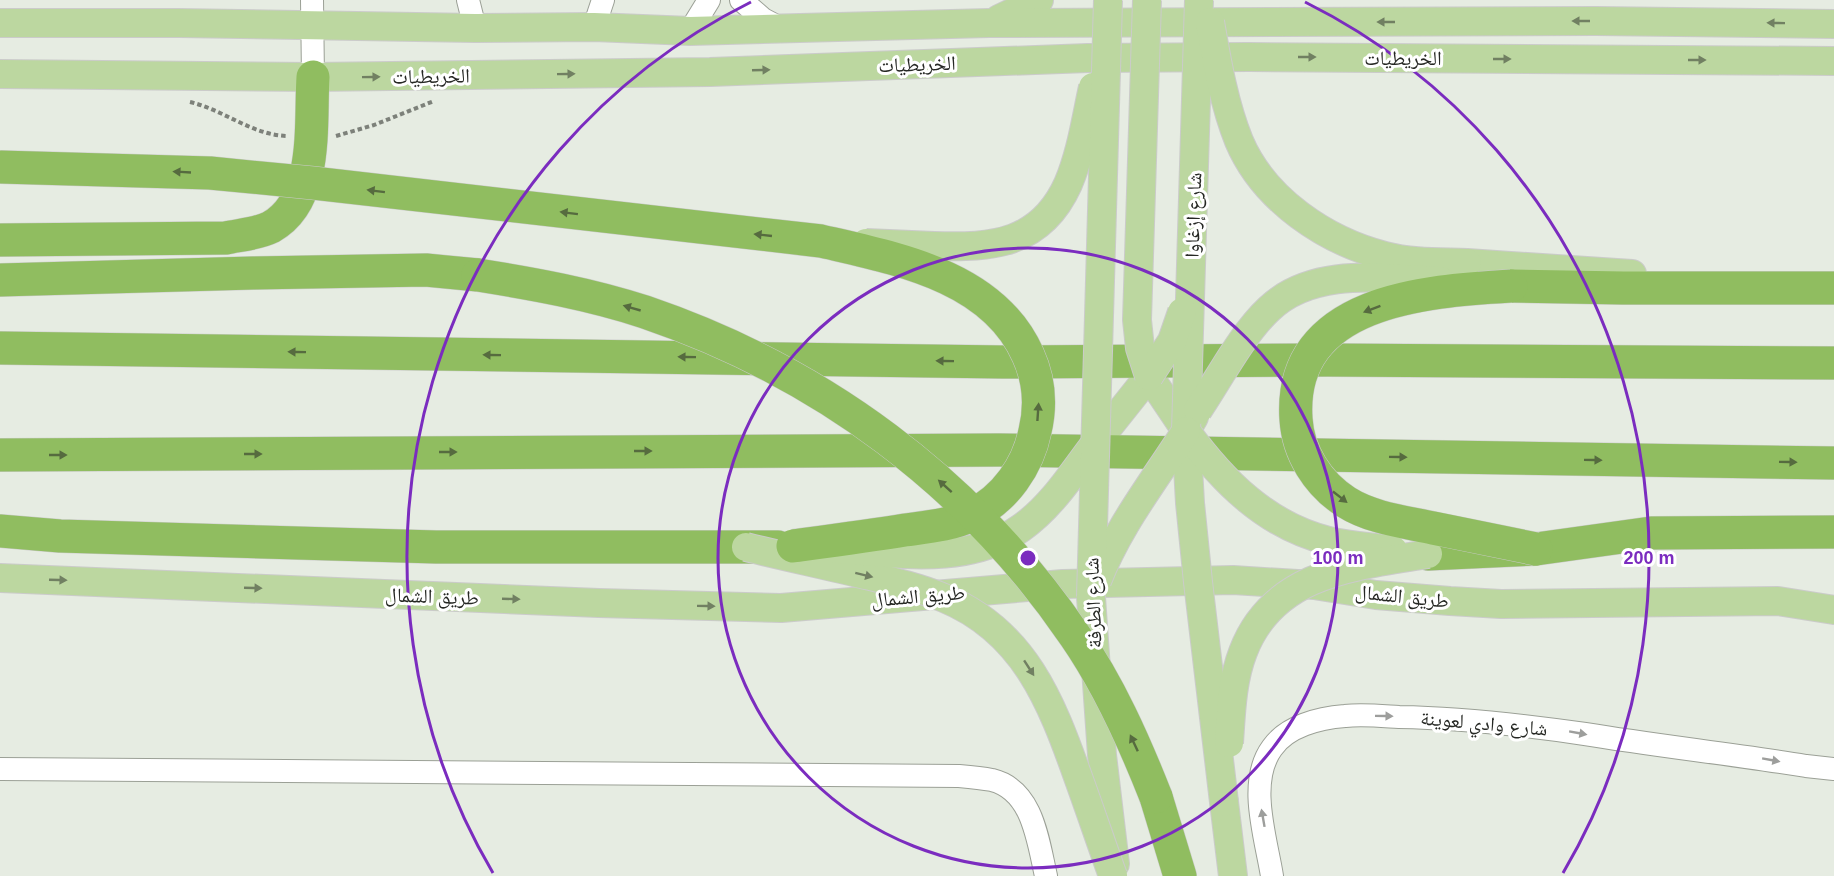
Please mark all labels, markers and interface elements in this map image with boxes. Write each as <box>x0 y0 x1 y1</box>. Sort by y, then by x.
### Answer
one-way arrow <box>1571 16 1590 26</box>
one-way arrow <box>1376 17 1395 27</box>
one-way arrow <box>1766 18 1785 28</box>
street label: الخريطيات <box>1364 47 1442 69</box>
street label: الخريطيات <box>878 52 956 77</box>
one-way arrow <box>1298 52 1317 62</box>
one-way arrow <box>1493 54 1512 64</box>
one-way arrow <box>1688 55 1707 65</box>
street label: الخريطيات <box>392 64 470 88</box>
one-way arrow <box>752 66 771 75</box>
one-way arrow <box>557 69 576 79</box>
one-way arrow <box>362 72 381 82</box>
one-way arrow <box>172 167 191 177</box>
street label: شارع إزغاوا <box>1181 172 1208 258</box>
one-way arrow <box>366 186 385 195</box>
one-way arrow <box>560 208 579 218</box>
one-way arrow <box>754 231 773 240</box>
one-way arrow <box>623 303 641 312</box>
one-way arrow <box>1362 304 1380 314</box>
one-way arrow <box>287 347 306 357</box>
one-way arrow <box>482 350 501 360</box>
one-way arrow <box>677 352 696 362</box>
one-way arrow <box>935 356 954 366</box>
one-way arrow <box>1033 402 1042 421</box>
one-way arrow <box>634 447 653 456</box>
one-way arrow <box>439 448 458 457</box>
one-way arrow <box>244 449 263 458</box>
one-way arrow <box>49 450 68 459</box>
one-way arrow <box>1388 452 1407 462</box>
one-way arrow <box>1583 455 1602 465</box>
one-way arrow <box>1778 457 1797 467</box>
one-way arrow <box>938 480 953 493</box>
one-way arrow <box>1332 490 1348 503</box>
centre of rings <box>1018 548 1038 568</box>
text: 100 m <box>1312 548 1364 568</box>
text: 200 m <box>1623 548 1675 568</box>
street label: شارع الطرفة <box>1080 557 1108 649</box>
one-way arrow <box>855 570 873 580</box>
one-way arrow <box>49 576 68 585</box>
street label: طريق الشمال <box>1354 580 1450 613</box>
street label: طريق الشمال <box>870 581 966 612</box>
street label: طريق الشمال <box>385 583 479 610</box>
one-way arrow <box>244 584 263 593</box>
one-way arrow <box>502 594 521 604</box>
one-way arrow <box>696 601 715 611</box>
one-way arrow <box>1023 659 1035 675</box>
street label: شارع وادي لعوينة <box>1419 706 1548 745</box>
one-way arrow <box>1375 712 1394 721</box>
one-way arrow <box>1569 729 1588 738</box>
one-way arrow <box>1129 734 1138 751</box>
one-way arrow <box>1762 756 1781 765</box>
one-way arrow <box>1258 809 1267 828</box>

